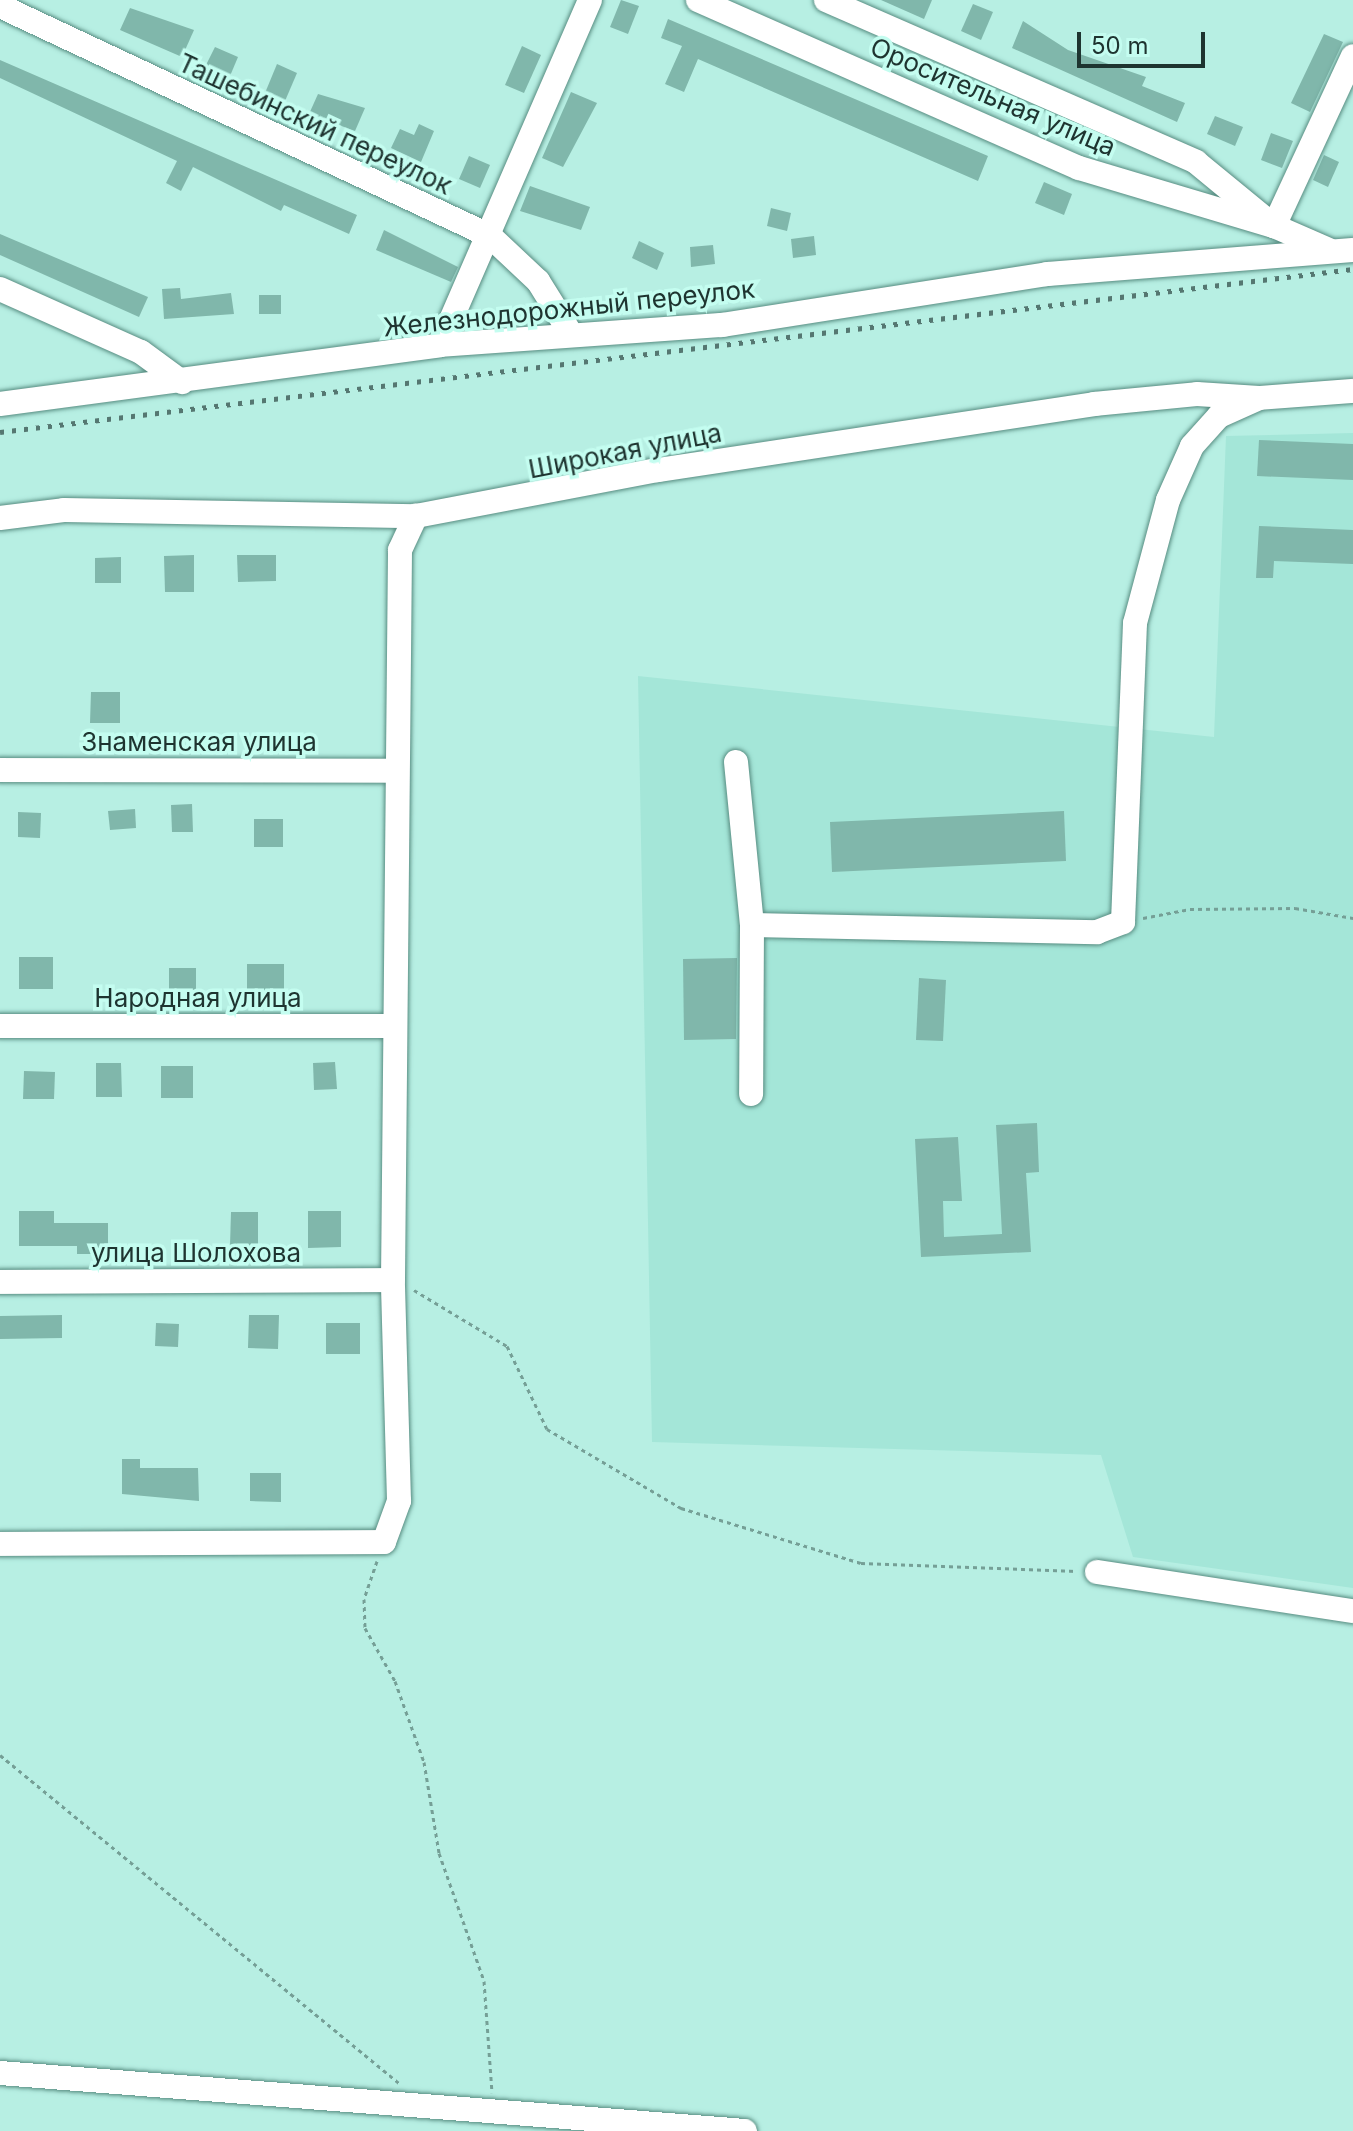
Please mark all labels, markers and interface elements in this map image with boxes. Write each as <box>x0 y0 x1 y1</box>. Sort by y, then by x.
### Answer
scale bar <box>1081 16 1209 66</box>
street label: Оросительная улица <box>866 31 1120 163</box>
text: 50 m <box>1091 31 1149 60</box>
street label: Ташебинский переулок <box>173 47 457 201</box>
street label: Железнодорожный переулок <box>382 273 756 343</box>
street label: Широкая улица <box>526 417 724 485</box>
street label: Знаменская улица <box>81 726 317 758</box>
street label: Народная улица <box>94 982 302 1014</box>
street label: улица Шолохова <box>91 1237 301 1269</box>

